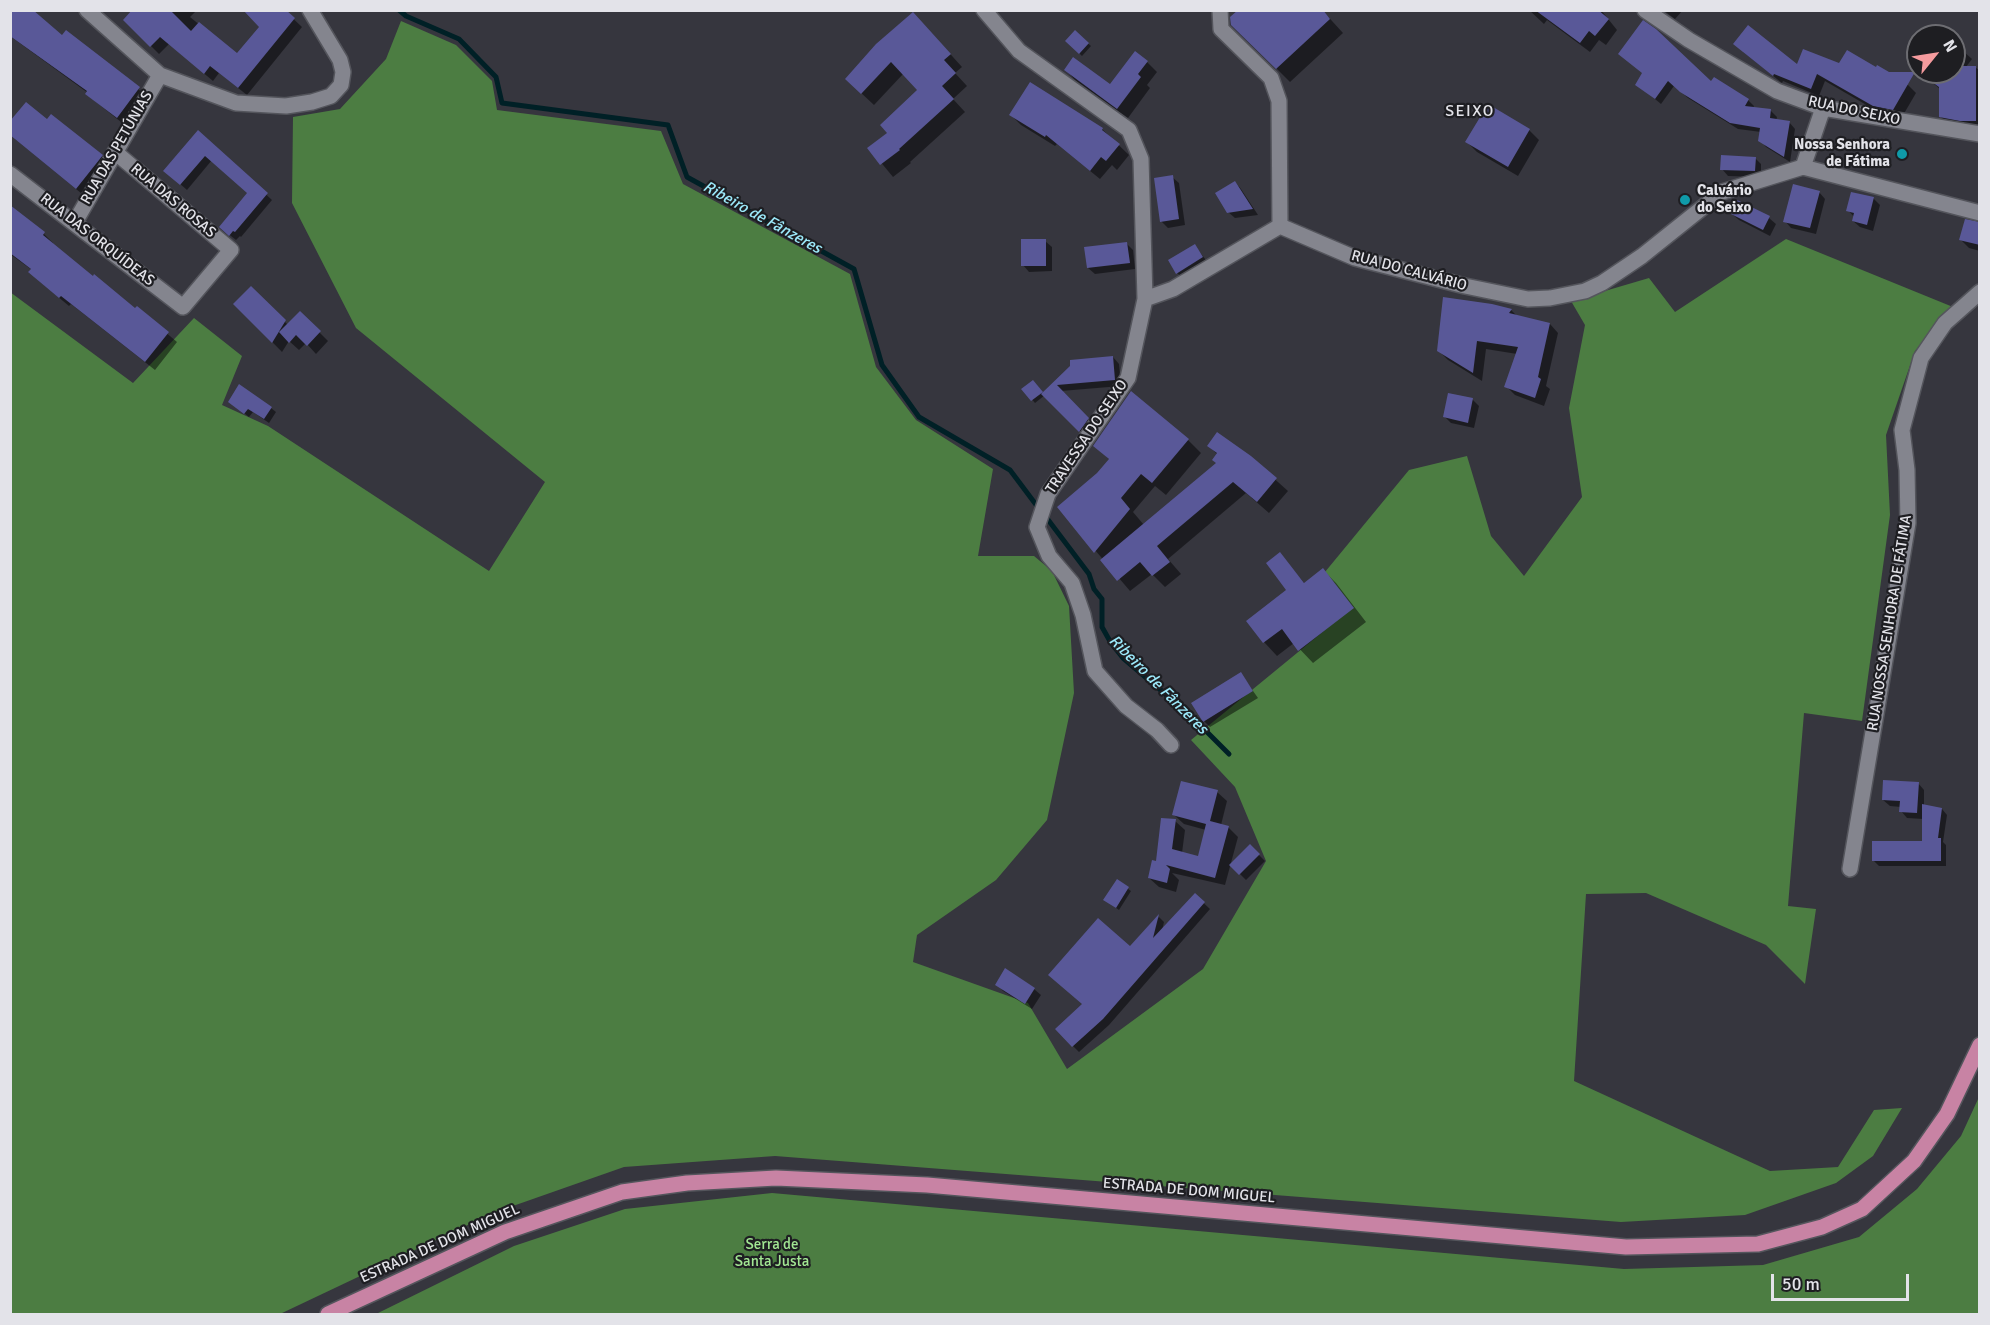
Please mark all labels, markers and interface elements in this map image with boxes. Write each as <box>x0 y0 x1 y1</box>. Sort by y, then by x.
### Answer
north arrow <box>1906 24 1966 84</box>
text: N <box>1938 36 1961 56</box>
street label: RUA DAS PETÚNIAS <box>77 88 157 208</box>
street label: RUA DO SEIXO <box>1806 92 1902 130</box>
district label: SEIXO <box>1445 102 1495 122</box>
place label: Nossa Senhora de Fátima <box>1794 136 1890 171</box>
marker: Nossa Senhora de Fátima <box>1895 147 1909 161</box>
street label: RUA DAS ROSAS <box>127 160 219 242</box>
water label: Ribeiro de Fânzeres <box>699 178 825 258</box>
place label: Calvário do Seixo <box>1697 182 1752 217</box>
street label: RUA DAS ORQUÍDEAS <box>36 190 158 290</box>
marker: Calvário do Seixo <box>1678 193 1692 207</box>
street label: RUA DO CALVÁRIO <box>1349 247 1469 295</box>
street label: TRAVESSA DO SEIXO <box>1042 377 1132 497</box>
street label: RUA NOSSA SENHORA DE FÁTIMA <box>1864 514 1916 732</box>
water label: Ribeiro de Fânzeres <box>1104 631 1212 739</box>
street label: ESTRADA DE DOM MIGUEL <box>1102 1175 1276 1207</box>
street label: ESTRADA DE DOM MIGUEL <box>357 1201 523 1287</box>
park label: Serra de Santa Justa <box>735 1236 809 1271</box>
scale bar <box>1774 1262 1912 1300</box>
text: 50 m <box>1782 1273 1820 1295</box>

